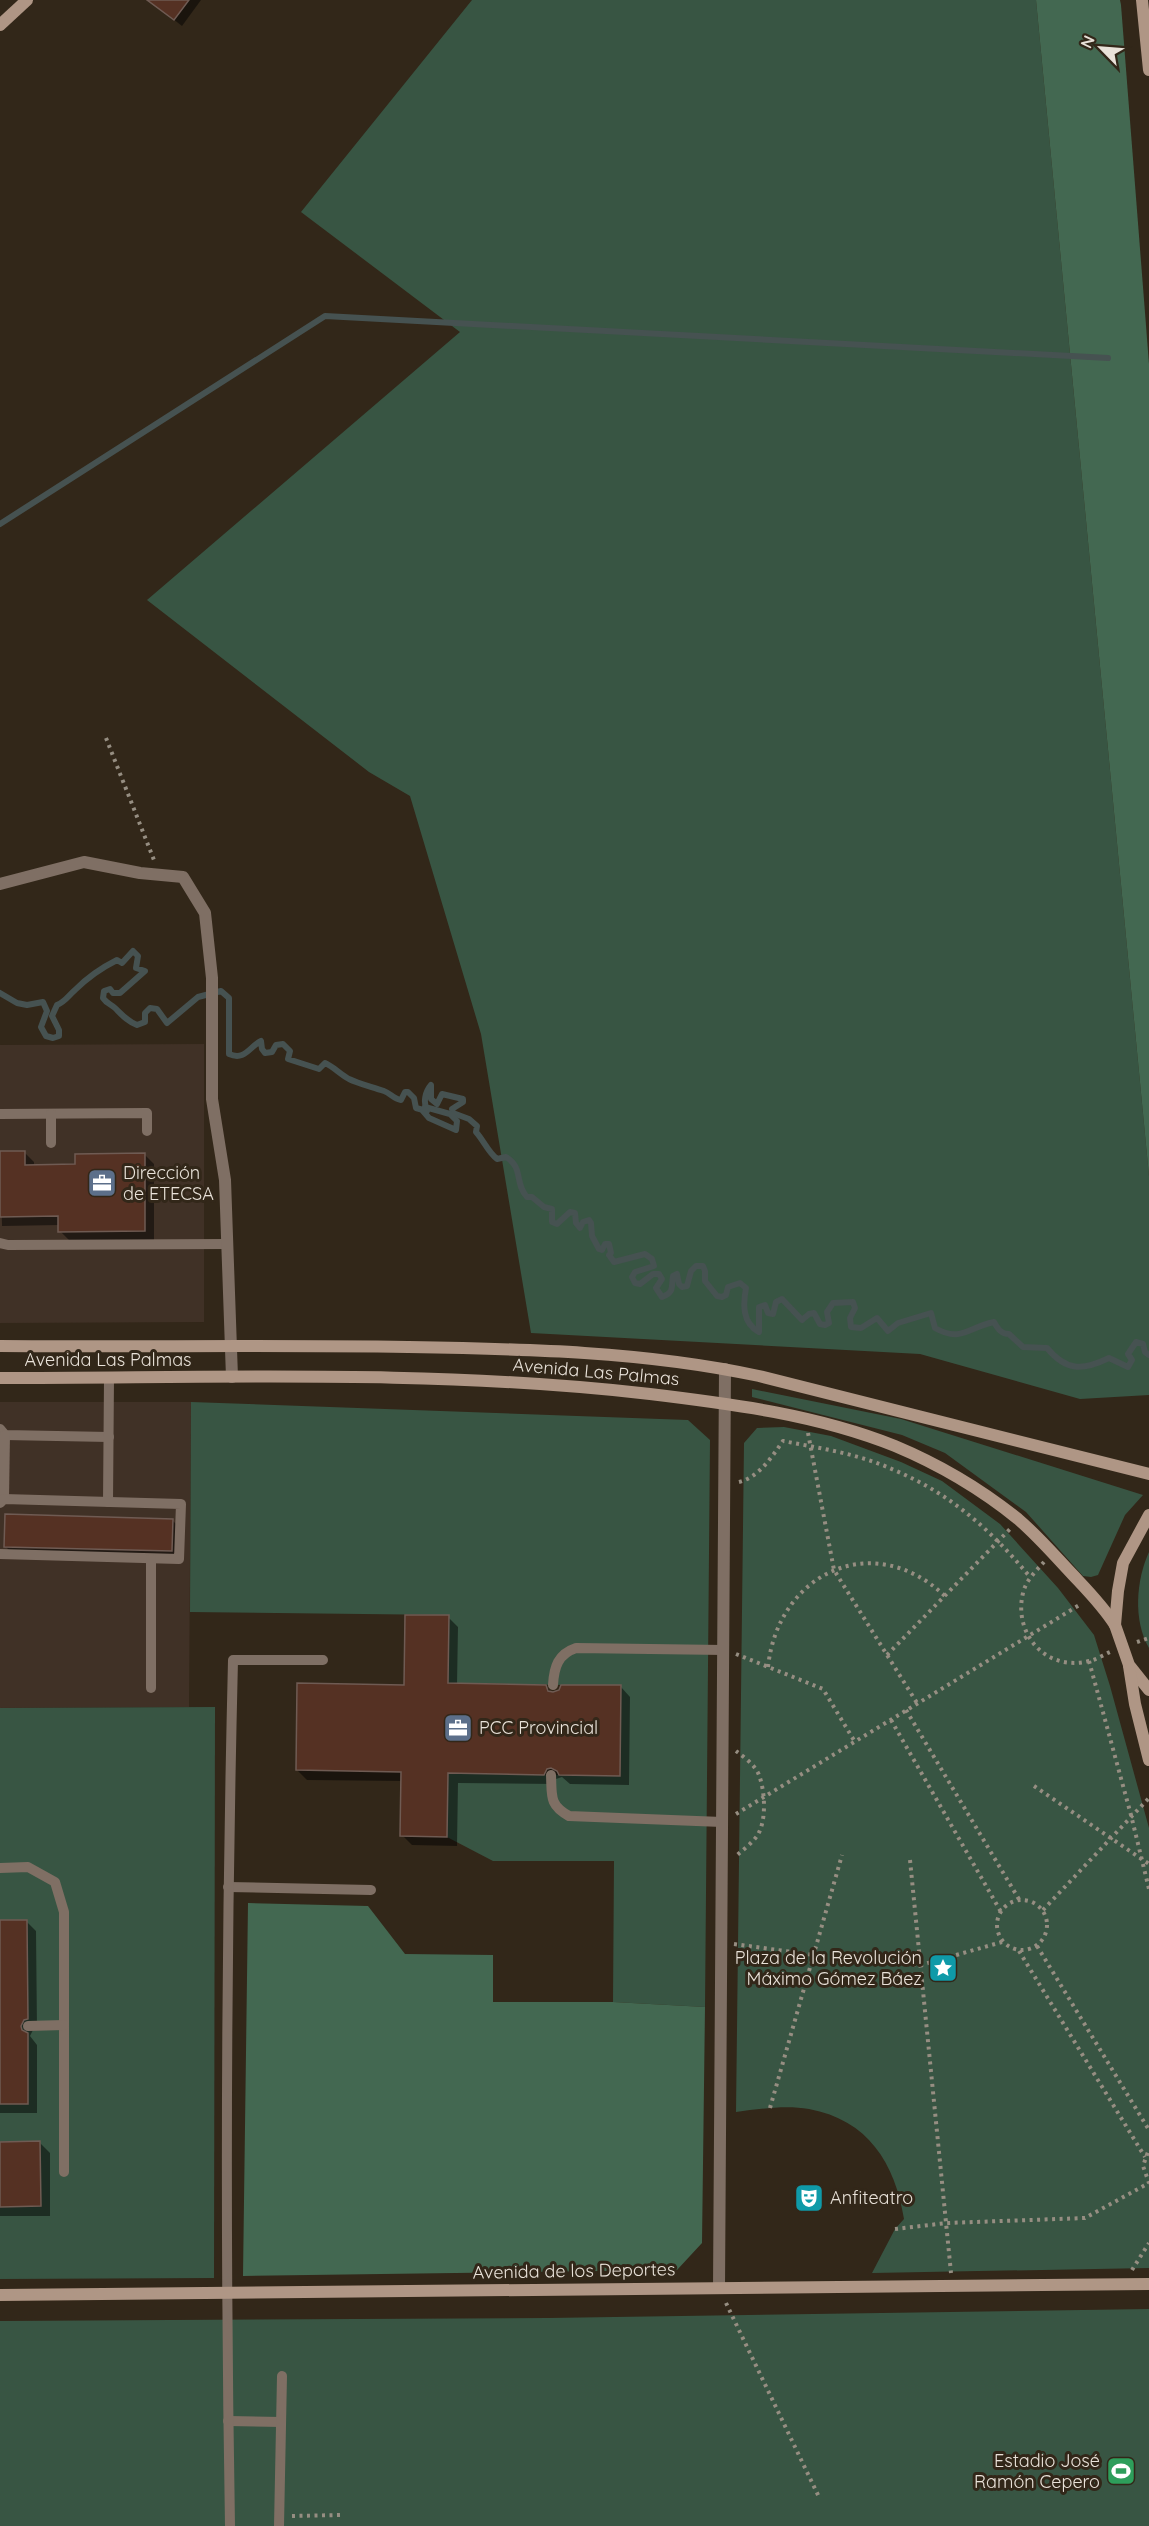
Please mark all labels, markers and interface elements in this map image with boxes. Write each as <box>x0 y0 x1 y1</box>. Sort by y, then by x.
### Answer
north arrow <box>1071 18 1131 78</box>
text: N <box>1076 32 1099 51</box>
place label: Dirección de ETECSA <box>123 1161 214 1205</box>
office icon: Dirección de ETECSA <box>86 1167 118 1199</box>
street label: Avenida Las Palmas <box>24 1348 192 1371</box>
street label: Avenida Las Palmas <box>512 1353 680 1390</box>
office icon: PCC Provincial <box>442 1712 474 1744</box>
place label: PCC Provincial <box>479 1716 598 1739</box>
place label: Plaza de la Revolución Máximo Gómez Báez <box>735 1946 922 1990</box>
place icon: Plaza de la Revolución Máximo Gómez Báez <box>927 1952 959 1984</box>
theatre icon: Anfiteatro <box>793 2182 825 2214</box>
place label: Anfiteatro <box>830 2186 913 2209</box>
street label: Avenida de los Deportes <box>473 2257 675 2284</box>
place label: Estadio José Ramón Cepero <box>974 2449 1100 2493</box>
sports icon: Estadio José Ramón Cepero <box>1105 2455 1137 2487</box>

